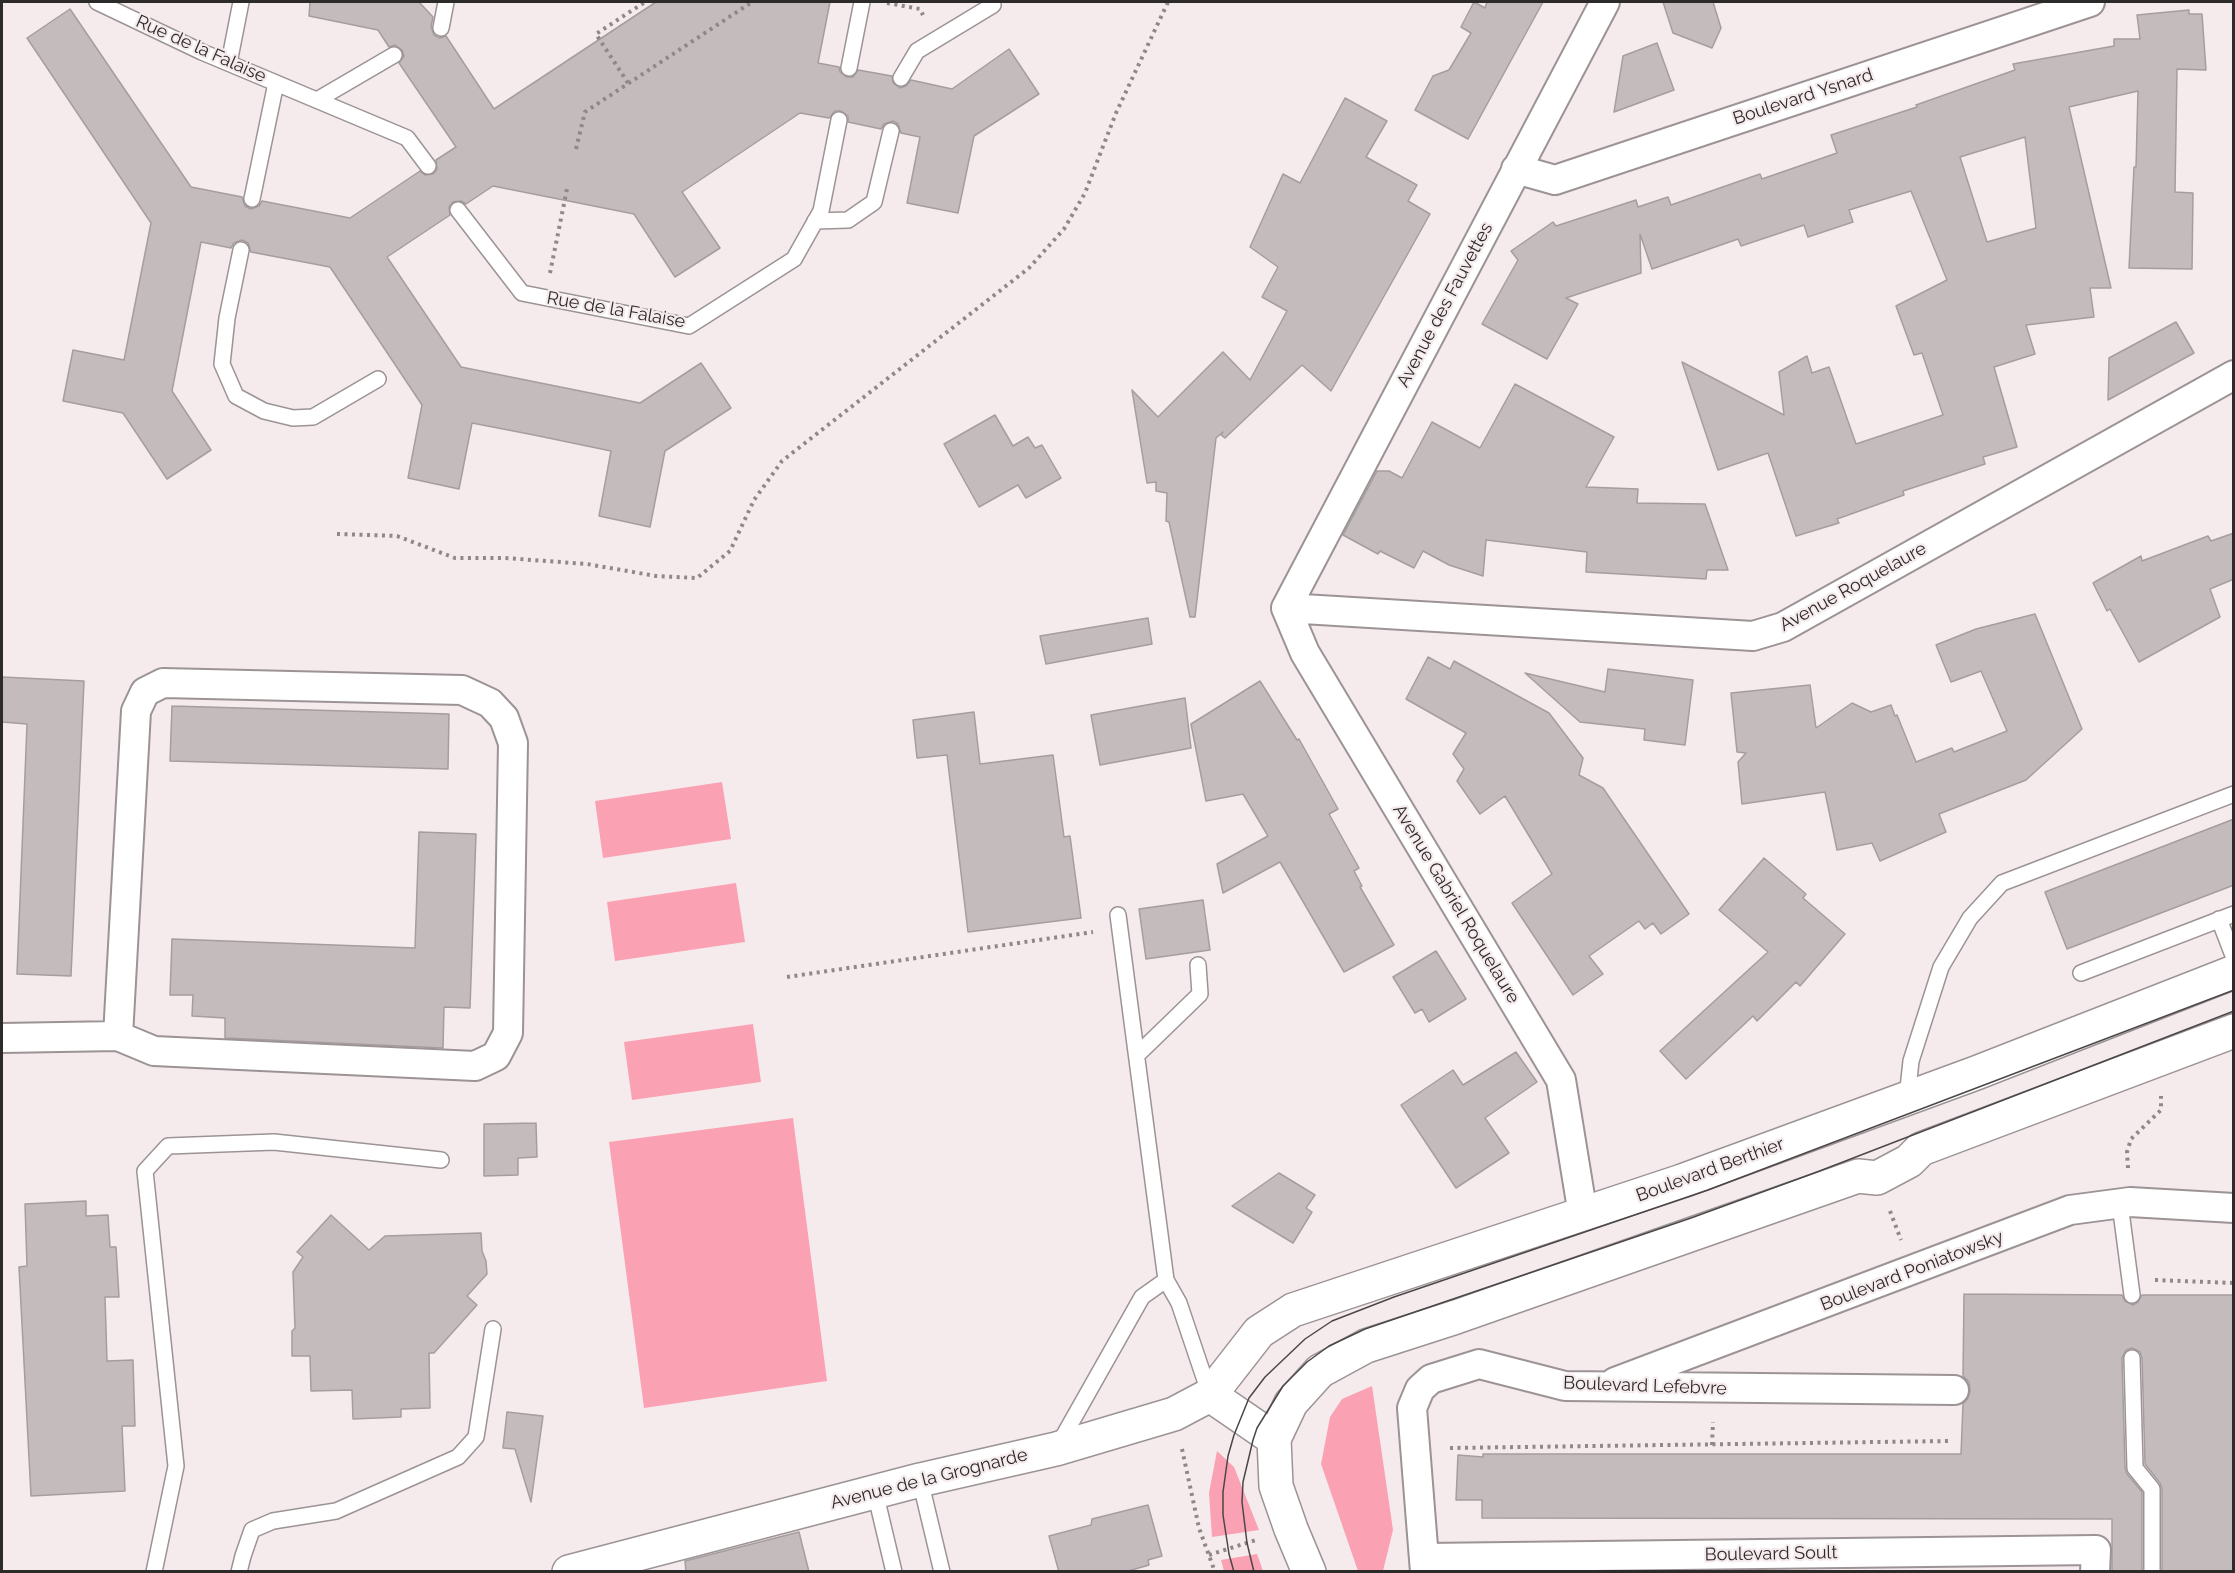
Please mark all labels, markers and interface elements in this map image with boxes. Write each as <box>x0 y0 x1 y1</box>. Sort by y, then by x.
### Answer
street label: Rue de la Falaise <box>133 11 269 87</box>
street label: Boulevard Ysnard <box>1730 64 1876 130</box>
street label: Avenue des Fauvettes <box>1392 219 1498 391</box>
street label: Rue de la Falaise <box>545 287 687 333</box>
street label: Avenue Roquelaure <box>1776 538 1930 636</box>
street label: Avenue Gabriel Roquelaure <box>1388 801 1524 1007</box>
street label: Boulevard Berthier <box>1633 1133 1787 1207</box>
street label: Boulevard Poniatowsky <box>1818 1226 2006 1316</box>
street label: Boulevard Lefebvre <box>1563 1372 1727 1400</box>
street label: Avenue de la Grognarde <box>828 1444 1030 1514</box>
street label: Boulevard Soult <box>1704 1542 1838 1566</box>

